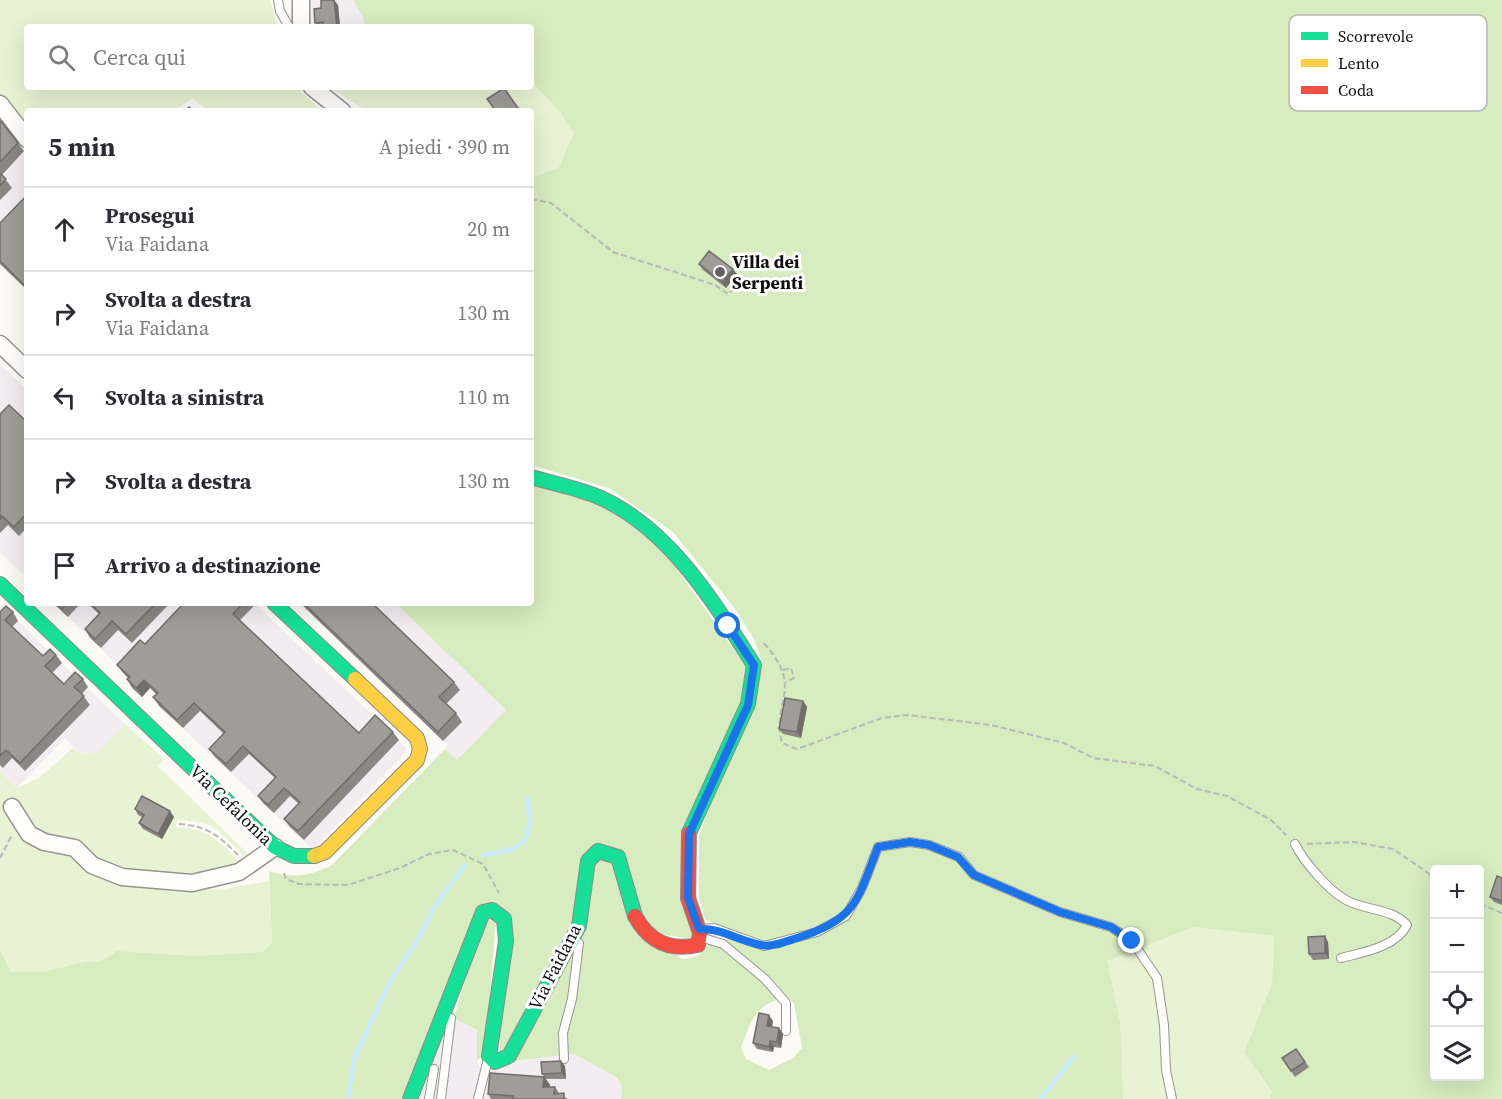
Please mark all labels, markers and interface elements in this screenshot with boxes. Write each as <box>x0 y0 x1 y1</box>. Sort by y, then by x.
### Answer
legend <box>1289 15 1487 111</box>
search box <box>24 24 534 90</box>
text: Scorrevole <box>1338 25 1413 47</box>
icon: search <box>45 41 78 74</box>
text: Cerca qui <box>93 42 186 72</box>
text: Lento <box>1338 52 1380 74</box>
text: Coda <box>1338 79 1375 101</box>
text: 5 min <box>48 129 115 165</box>
text: A piedi · 390 m <box>379 133 510 161</box>
text: Prosegui <box>105 200 194 230</box>
icon: ahead <box>48 213 81 246</box>
text: 20 m <box>467 215 510 243</box>
text: Via Faidana <box>105 230 209 258</box>
place label: Villa dei Serpenti <box>732 249 803 295</box>
marker: Villa dei Serpenti <box>713 265 727 279</box>
text: Svolta a destra <box>105 284 251 314</box>
icon: right <box>48 297 81 330</box>
text: 130 m <box>457 299 510 327</box>
text: Via Faidana <box>105 314 209 342</box>
icon: left <box>48 381 81 414</box>
text: Svolta a sinistra <box>105 382 264 412</box>
text: 110 m <box>457 383 510 411</box>
icon: right <box>48 465 81 498</box>
text: Svolta a destra <box>105 466 251 496</box>
text: 130 m <box>457 467 510 495</box>
icon: arrive <box>48 549 81 582</box>
text: Arrivo a destinazione <box>105 550 321 580</box>
route start <box>714 612 740 638</box>
street label: Via Cefalonia <box>184 759 279 851</box>
map controls <box>1430 865 1484 1081</box>
button: + <box>1430 865 1484 919</box>
street label: Via Faidana <box>522 919 587 1014</box>
button: − <box>1430 919 1484 973</box>
route end <box>1118 927 1144 953</box>
button: locate <box>1430 973 1484 1027</box>
button: layers <box>1430 1027 1484 1081</box>

